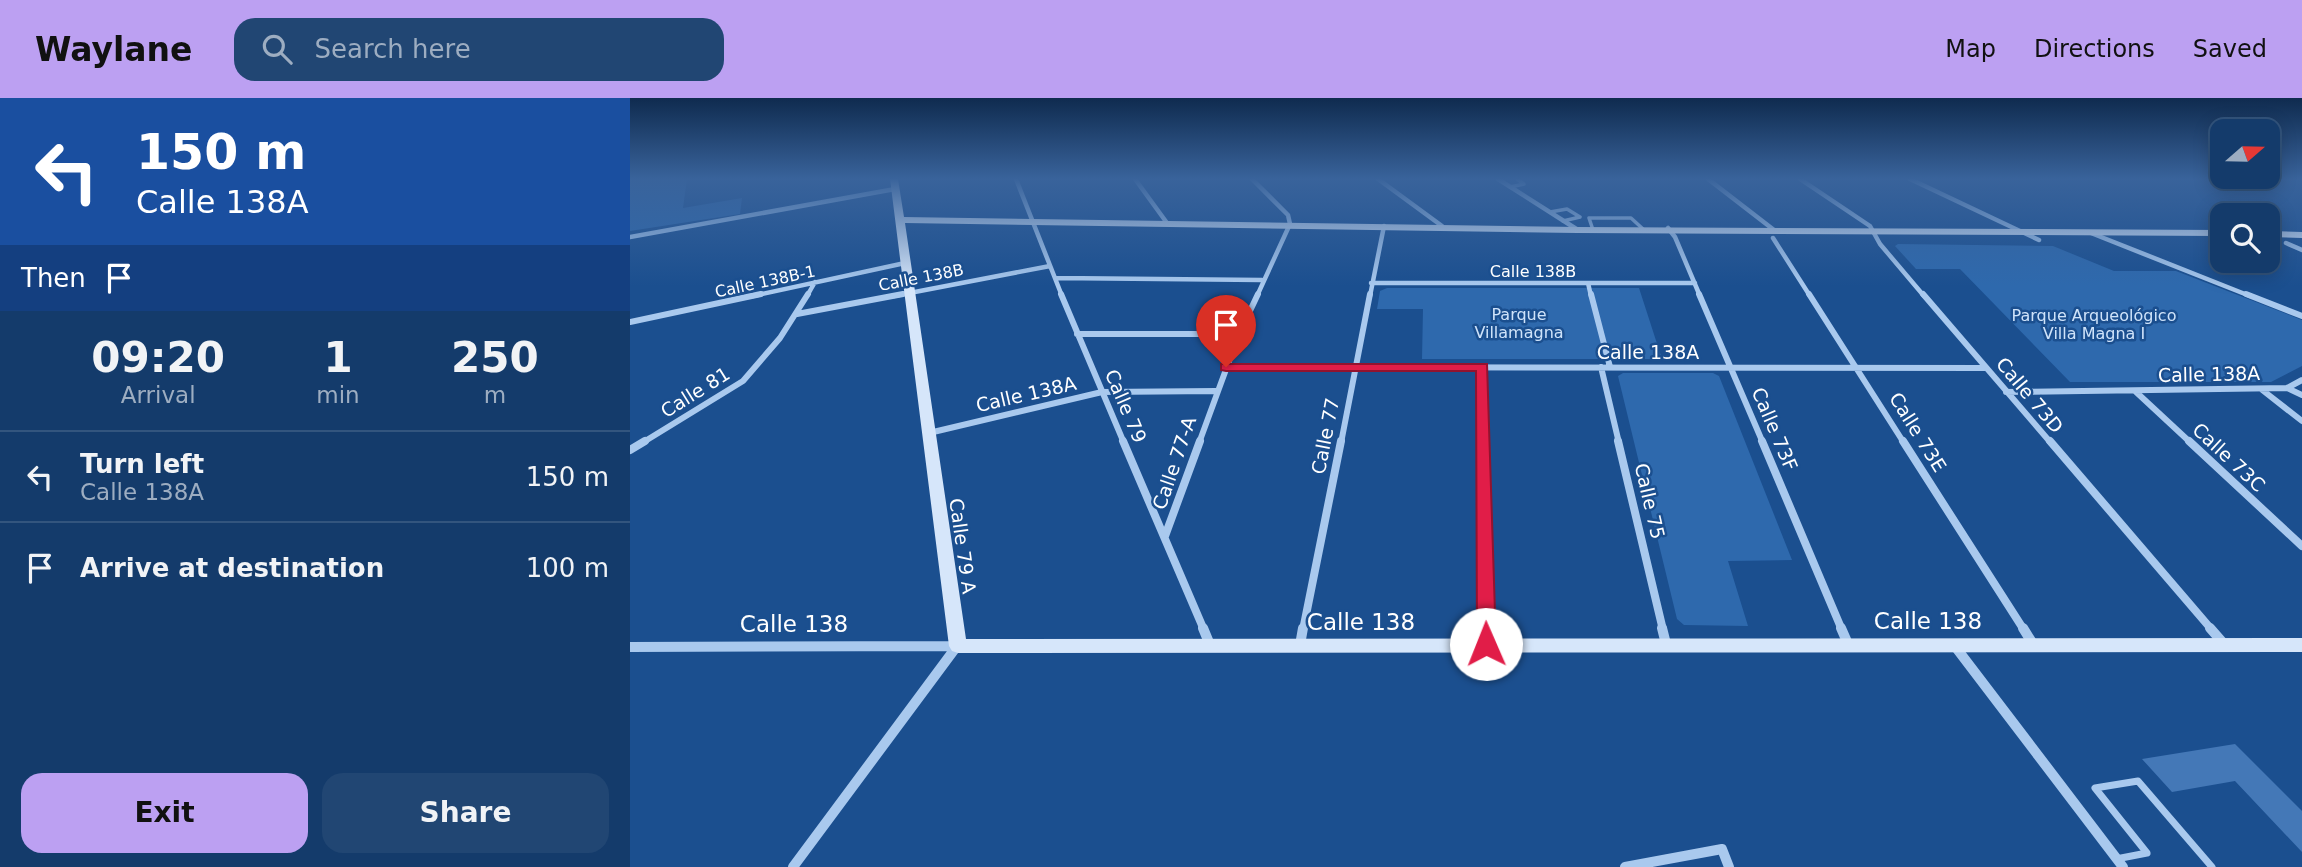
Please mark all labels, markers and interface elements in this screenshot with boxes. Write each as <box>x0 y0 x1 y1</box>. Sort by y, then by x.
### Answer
search box <box>234 18 724 81</box>
text: Waylane <box>35 30 192 69</box>
icon: search <box>258 30 296 68</box>
text: Search here <box>314 34 471 64</box>
text: Map <box>1945 35 1996 63</box>
text: Directions <box>2034 35 2155 63</box>
text: Saved <box>2193 35 2267 63</box>
north arrow <box>2210 119 2280 189</box>
map controls <box>2210 119 2280 273</box>
text: 150 m <box>136 124 306 181</box>
icon: left <box>21 126 112 217</box>
text: Calle 138A <box>136 183 309 221</box>
button: search <box>2210 203 2280 273</box>
icon: arrive <box>100 259 138 297</box>
street label: Calle 138B <box>877 260 965 295</box>
street label: Calle 138B-1 <box>713 262 817 301</box>
street label: Calle 138B <box>1490 262 1576 281</box>
text: Then <box>21 263 86 293</box>
pin <box>1196 295 1256 367</box>
park label: Parque Villamagna <box>1474 305 1564 342</box>
icon: arrive <box>1207 306 1245 344</box>
park label: Parque Arqueológico Villa Magna I <box>2012 306 2176 343</box>
text: 09:20 <box>91 333 225 382</box>
text: 1 <box>323 333 353 382</box>
text: 250 <box>451 333 539 382</box>
street label: Calle 138A <box>1597 341 1699 363</box>
street label: Calle 73D <box>1992 353 2068 437</box>
street label: Calle 81 <box>656 362 734 422</box>
street label: Calle 138A <box>2158 362 2260 386</box>
street label: Calle 79 <box>1101 366 1151 446</box>
street label: Calle 138A <box>974 372 1078 416</box>
text: Arrival <box>121 382 196 408</box>
text: min <box>316 382 360 408</box>
text: m <box>484 382 506 408</box>
street label: Calle 73F <box>1748 384 1802 474</box>
street label: Calle 73E <box>1885 388 1951 476</box>
street label: Calle 77 <box>1307 396 1343 476</box>
street label: Calle 77-A <box>1148 414 1200 512</box>
street label: Calle 73C <box>2188 418 2270 496</box>
text: Turn left <box>80 449 204 479</box>
icon: left <box>21 458 59 496</box>
street label: Calle 75 <box>1631 461 1669 541</box>
text: 150 m <box>526 462 609 492</box>
text: Calle 138A <box>80 479 204 505</box>
street label: Calle 79 A <box>945 497 981 595</box>
icon: arrive <box>21 549 59 587</box>
text: Arrive at destination <box>80 553 384 583</box>
text: 100 m <box>526 553 609 583</box>
position arrow <box>1449 607 1523 681</box>
street label: Calle 138 <box>1874 608 1982 634</box>
street label: Calle 138 <box>1307 609 1415 635</box>
street label: Calle 138 <box>740 611 848 637</box>
button: Exit <box>21 773 308 853</box>
button: Share <box>322 773 609 853</box>

